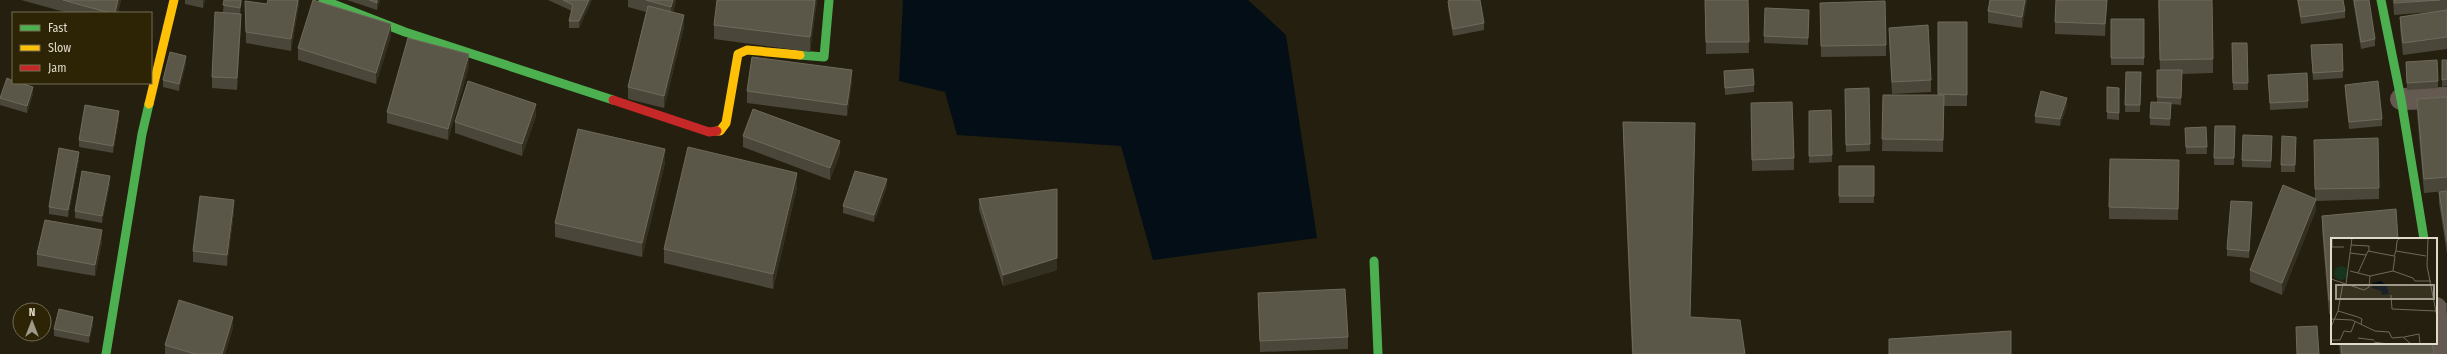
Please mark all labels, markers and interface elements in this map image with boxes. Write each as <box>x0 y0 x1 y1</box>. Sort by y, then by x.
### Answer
legend <box>12 12 152 84</box>
text: Fast <box>48 21 67 35</box>
text: Slow <box>48 41 71 55</box>
text: Jam <box>48 61 66 75</box>
inset map <box>2331 238 2437 344</box>
north arrow <box>12 302 52 342</box>
text: N <box>29 306 35 319</box>

